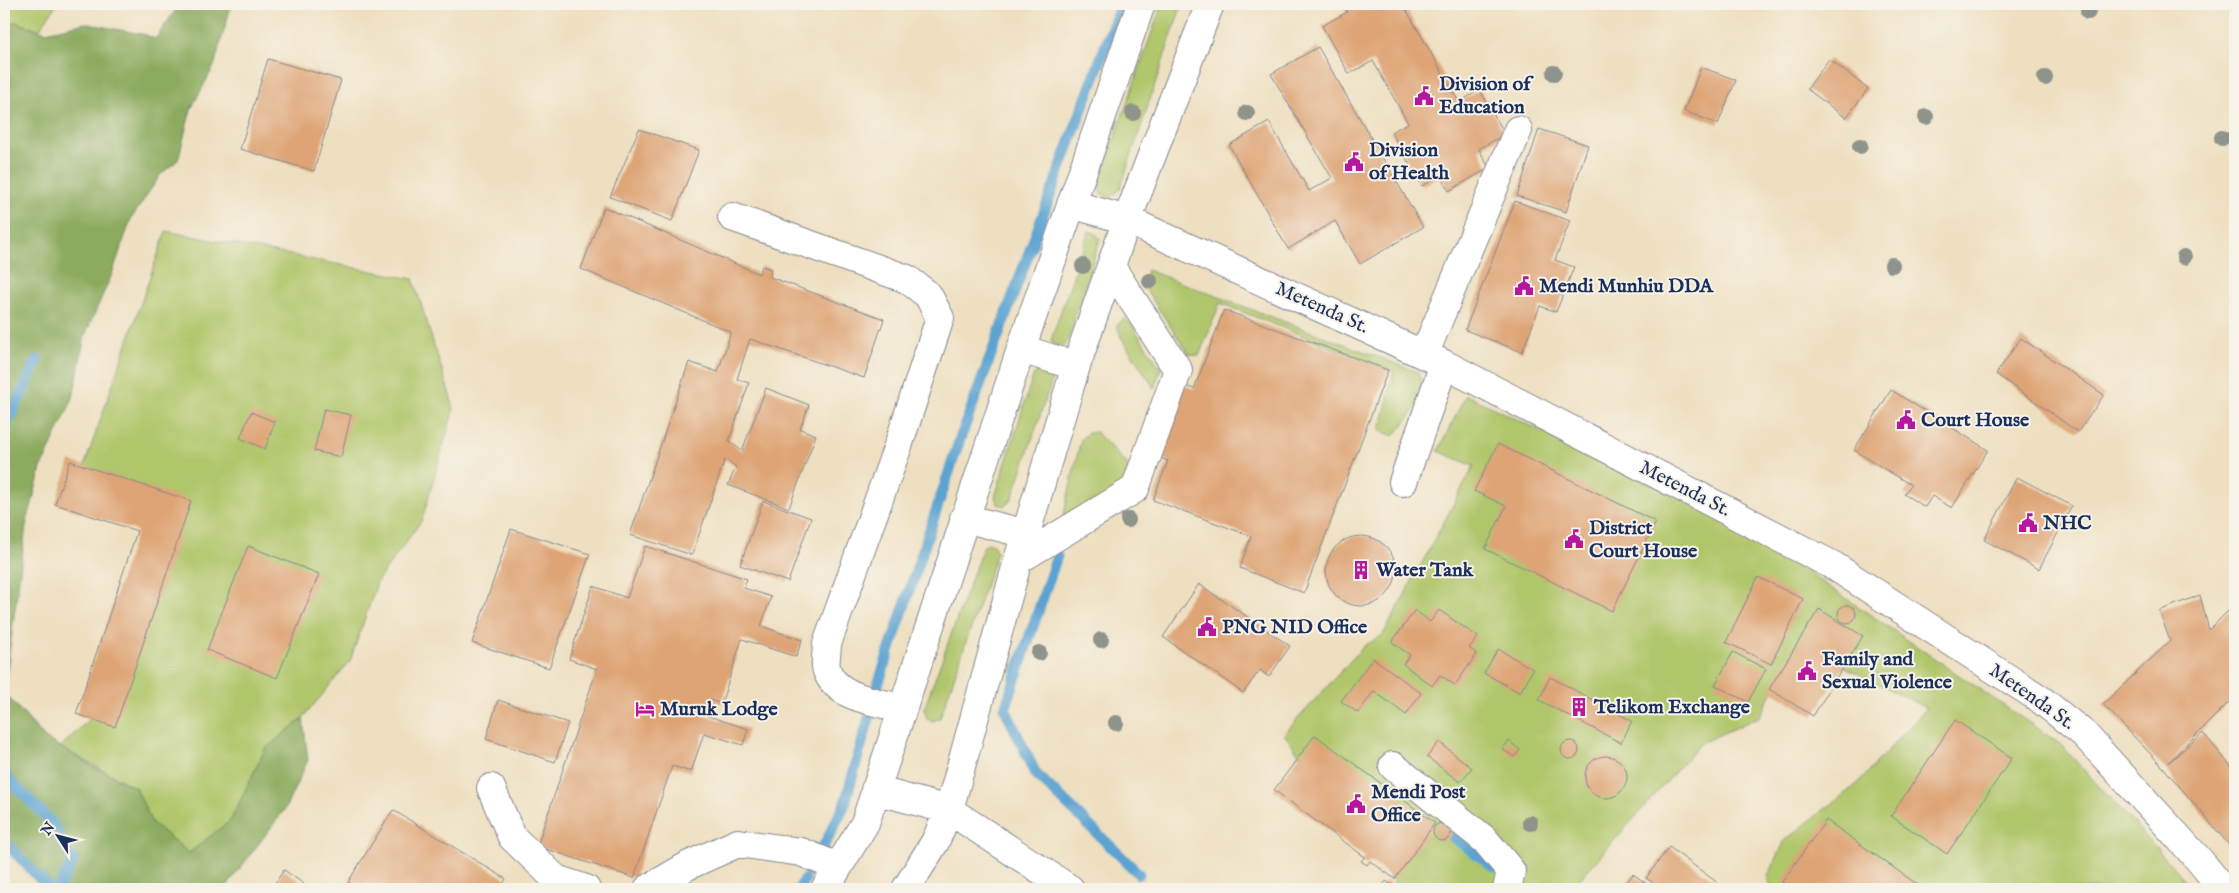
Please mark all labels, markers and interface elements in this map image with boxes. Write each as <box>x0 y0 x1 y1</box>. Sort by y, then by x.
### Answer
place label: Division of Education <box>1439 72 1534 120</box>
public building icon: Division of Education <box>1413 85 1435 107</box>
place label: Division of Health <box>1369 138 1449 186</box>
public building icon: Division of Health <box>1343 151 1365 173</box>
place label: Mendi Munhiu DDA <box>1539 274 1715 299</box>
public building icon: Mendi Munhiu DDA <box>1513 275 1535 297</box>
street label: Metenda St. <box>1271 276 1373 340</box>
place label: Court House <box>1921 408 2030 433</box>
public building icon: Court House <box>1895 409 1917 431</box>
street label: Metenda St. <box>1635 455 1735 523</box>
place label: NHC <box>2042 511 2092 536</box>
public building icon: NHC <box>2017 512 2039 534</box>
place label: District Court House <box>1589 516 1698 564</box>
public building icon: District Court House <box>1563 528 1585 550</box>
place label: Water Tank <box>1375 558 1475 583</box>
building icon: Water Tank <box>1350 559 1372 581</box>
place label: PNG NID Office <box>1222 615 1368 640</box>
public building icon: PNG NID Office <box>1196 616 1218 638</box>
place label: Family and Sexual Violence <box>1822 647 1953 695</box>
street label: Metenda St. <box>1984 658 2080 736</box>
public building icon: Family and Sexual Violence <box>1796 660 1818 682</box>
place label: Telikom Exchange <box>1593 695 1751 720</box>
building icon: Telikom Exchange <box>1568 696 1590 718</box>
place label: Muruk Lodge <box>660 697 778 722</box>
hotel icon: Muruk Lodge <box>634 698 656 720</box>
place label: Mendi Post Office <box>1371 780 1466 828</box>
public building icon: Mendi Post Office <box>1345 793 1367 815</box>
north arrow <box>32 810 82 860</box>
text: N <box>37 819 59 840</box>

